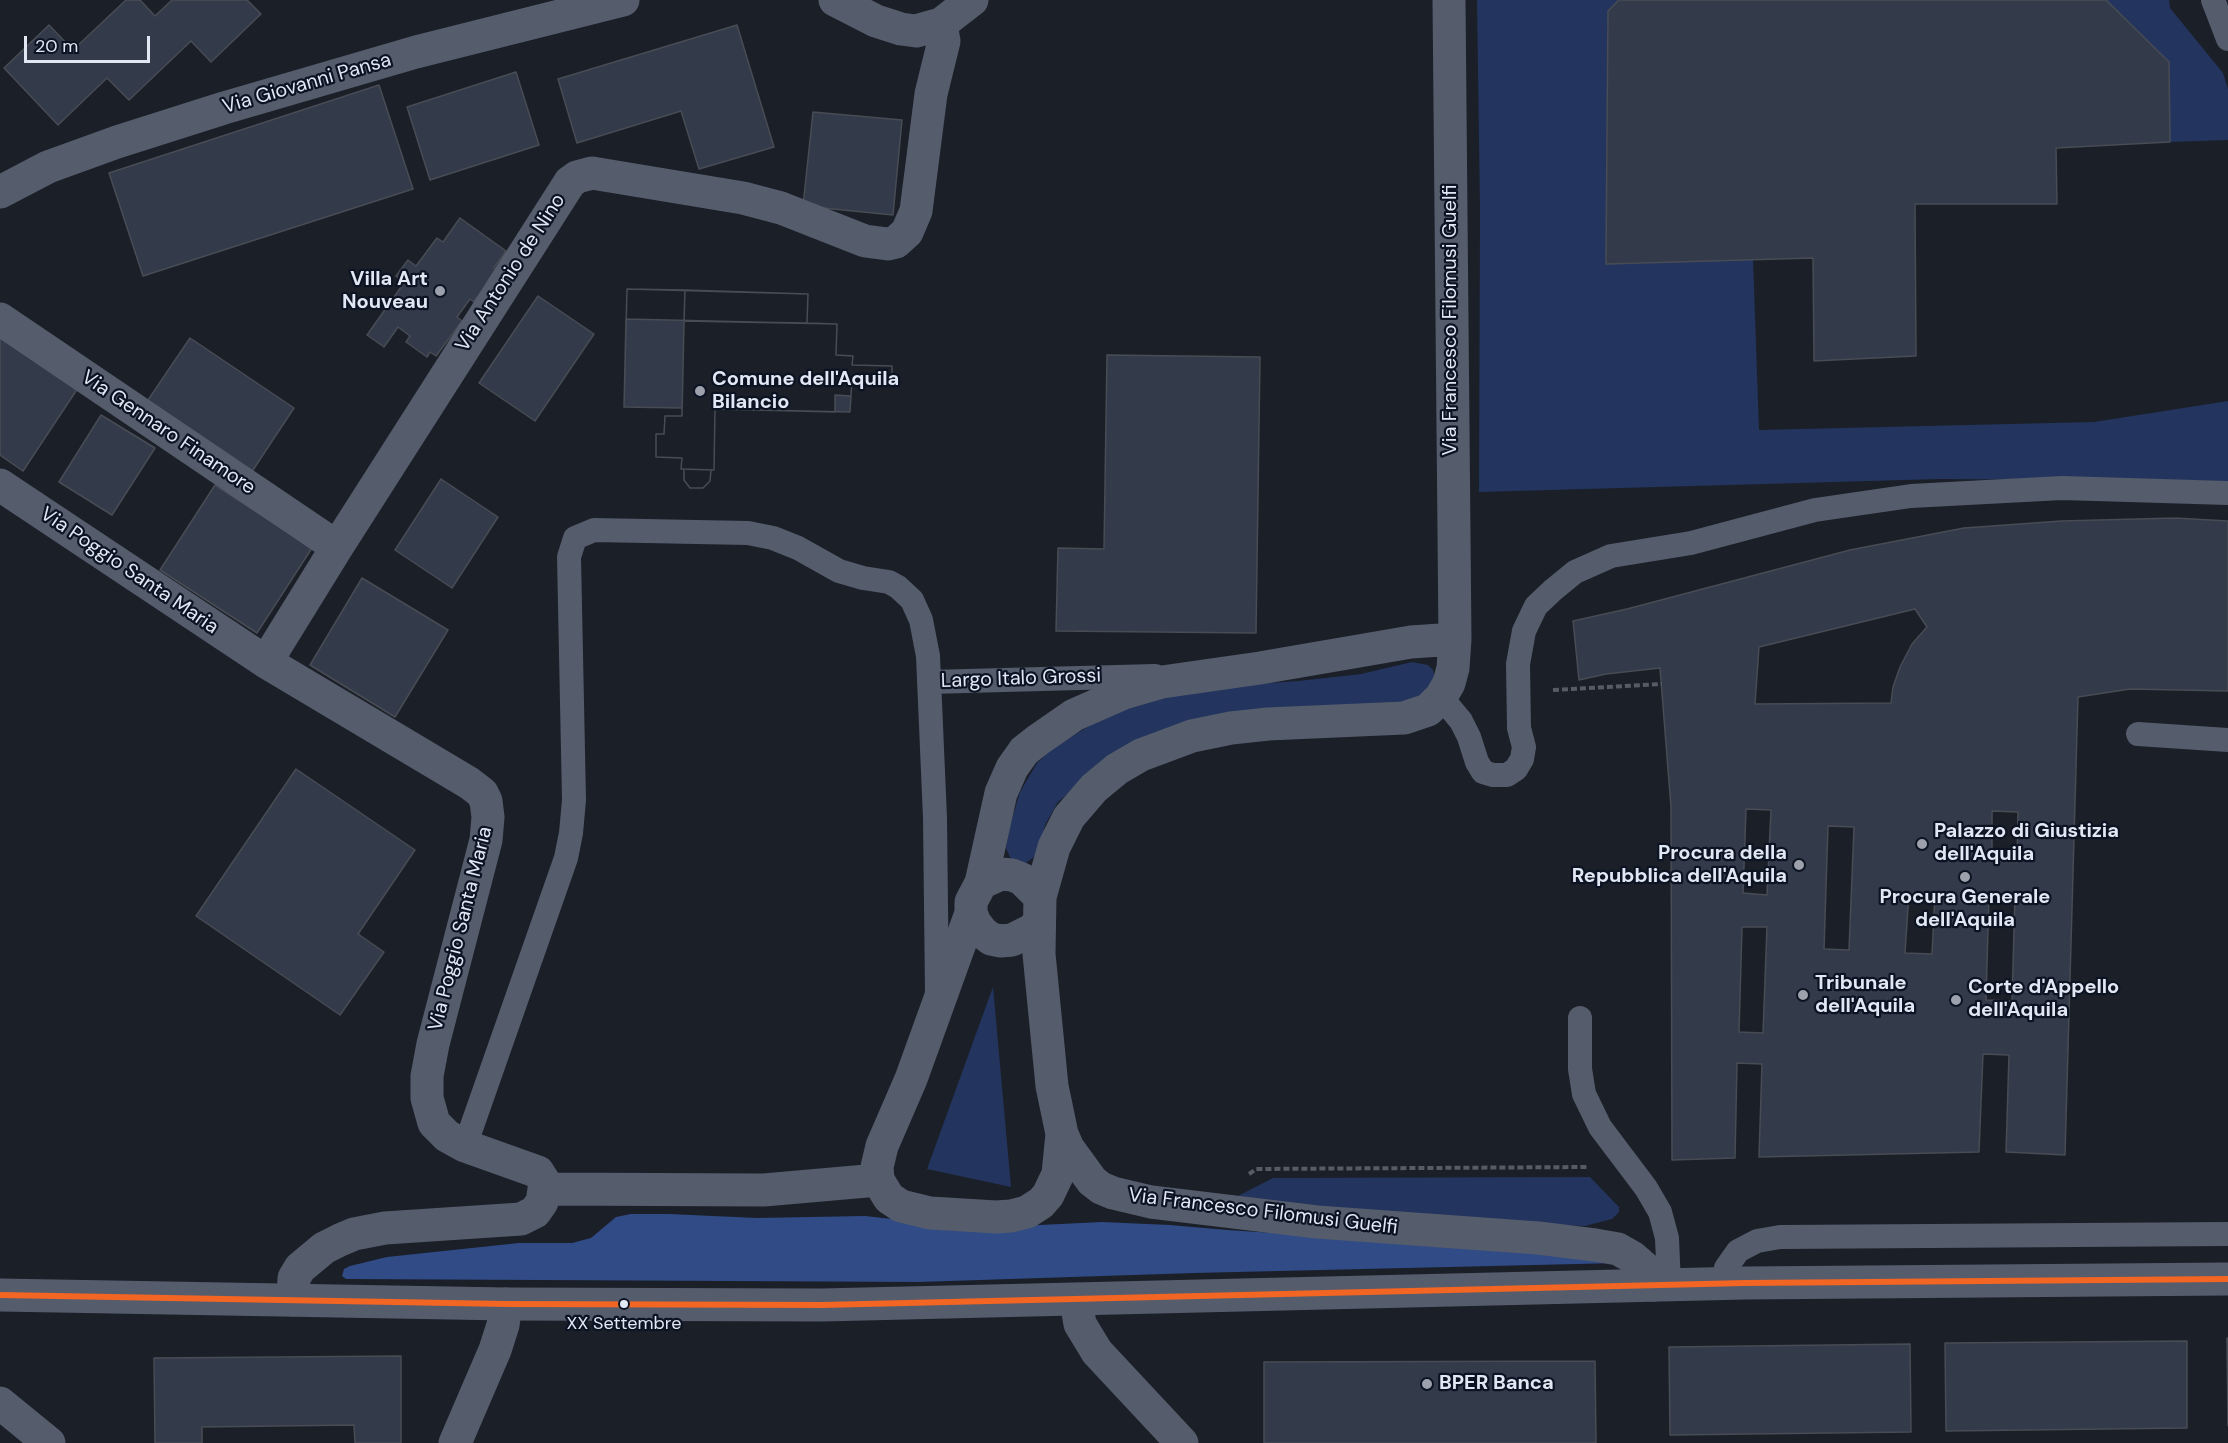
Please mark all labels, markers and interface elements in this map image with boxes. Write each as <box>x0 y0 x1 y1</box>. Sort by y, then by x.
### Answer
scale bar <box>27 24 153 62</box>
text: 20 m <box>35 34 78 58</box>
street label: Via Giovanni Pansa <box>220 48 394 120</box>
street label: Via Francesco Filomusi Guelfi <box>1439 184 1463 456</box>
street label: Via Antonio de Nino <box>451 190 571 356</box>
place label: Villa Art Nouveau <box>342 268 428 315</box>
marker: Villa Art Nouveau <box>433 284 447 298</box>
street label: Via Gennaro Finamore <box>76 366 260 500</box>
place label: Comune dell'Aquila Bilancio <box>712 368 899 415</box>
marker: Comune dell'Aquila Bilancio <box>693 384 707 398</box>
street label: Via Poggio Santa Maria <box>35 502 223 640</box>
street label: Largo Italo Grossi <box>940 664 1102 694</box>
place label: Palazzo di Giustizia dell'Aquila <box>1934 820 2119 867</box>
street label: Via Poggio Santa Maria <box>424 824 498 1034</box>
marker: Palazzo di Giustizia dell'Aquila <box>1915 837 1929 851</box>
place label: Procura della Repubblica dell'Aquila <box>1572 842 1787 889</box>
marker: Procura della Repubblica dell'Aquila <box>1792 858 1806 872</box>
marker: Procura Generale dell'Aquila <box>1958 870 1972 884</box>
place label: Procura Generale dell'Aquila <box>1880 886 2050 933</box>
place label: Tribunale dell'Aquila <box>1815 972 1915 1019</box>
place label: Corte d'Appello dell'Aquila <box>1968 976 2119 1023</box>
marker: Tribunale dell'Aquila <box>1796 988 1810 1002</box>
marker: Corte d'Appello dell'Aquila <box>1949 993 1963 1007</box>
street label: Via Francesco Filomusi Guelfi <box>1127 1184 1399 1240</box>
marker: XX Settembre <box>618 1298 630 1310</box>
place label: XX Settembre <box>567 1313 681 1335</box>
place label: BPER Banca <box>1439 1372 1554 1396</box>
marker: BPER Banca <box>1420 1377 1434 1391</box>

